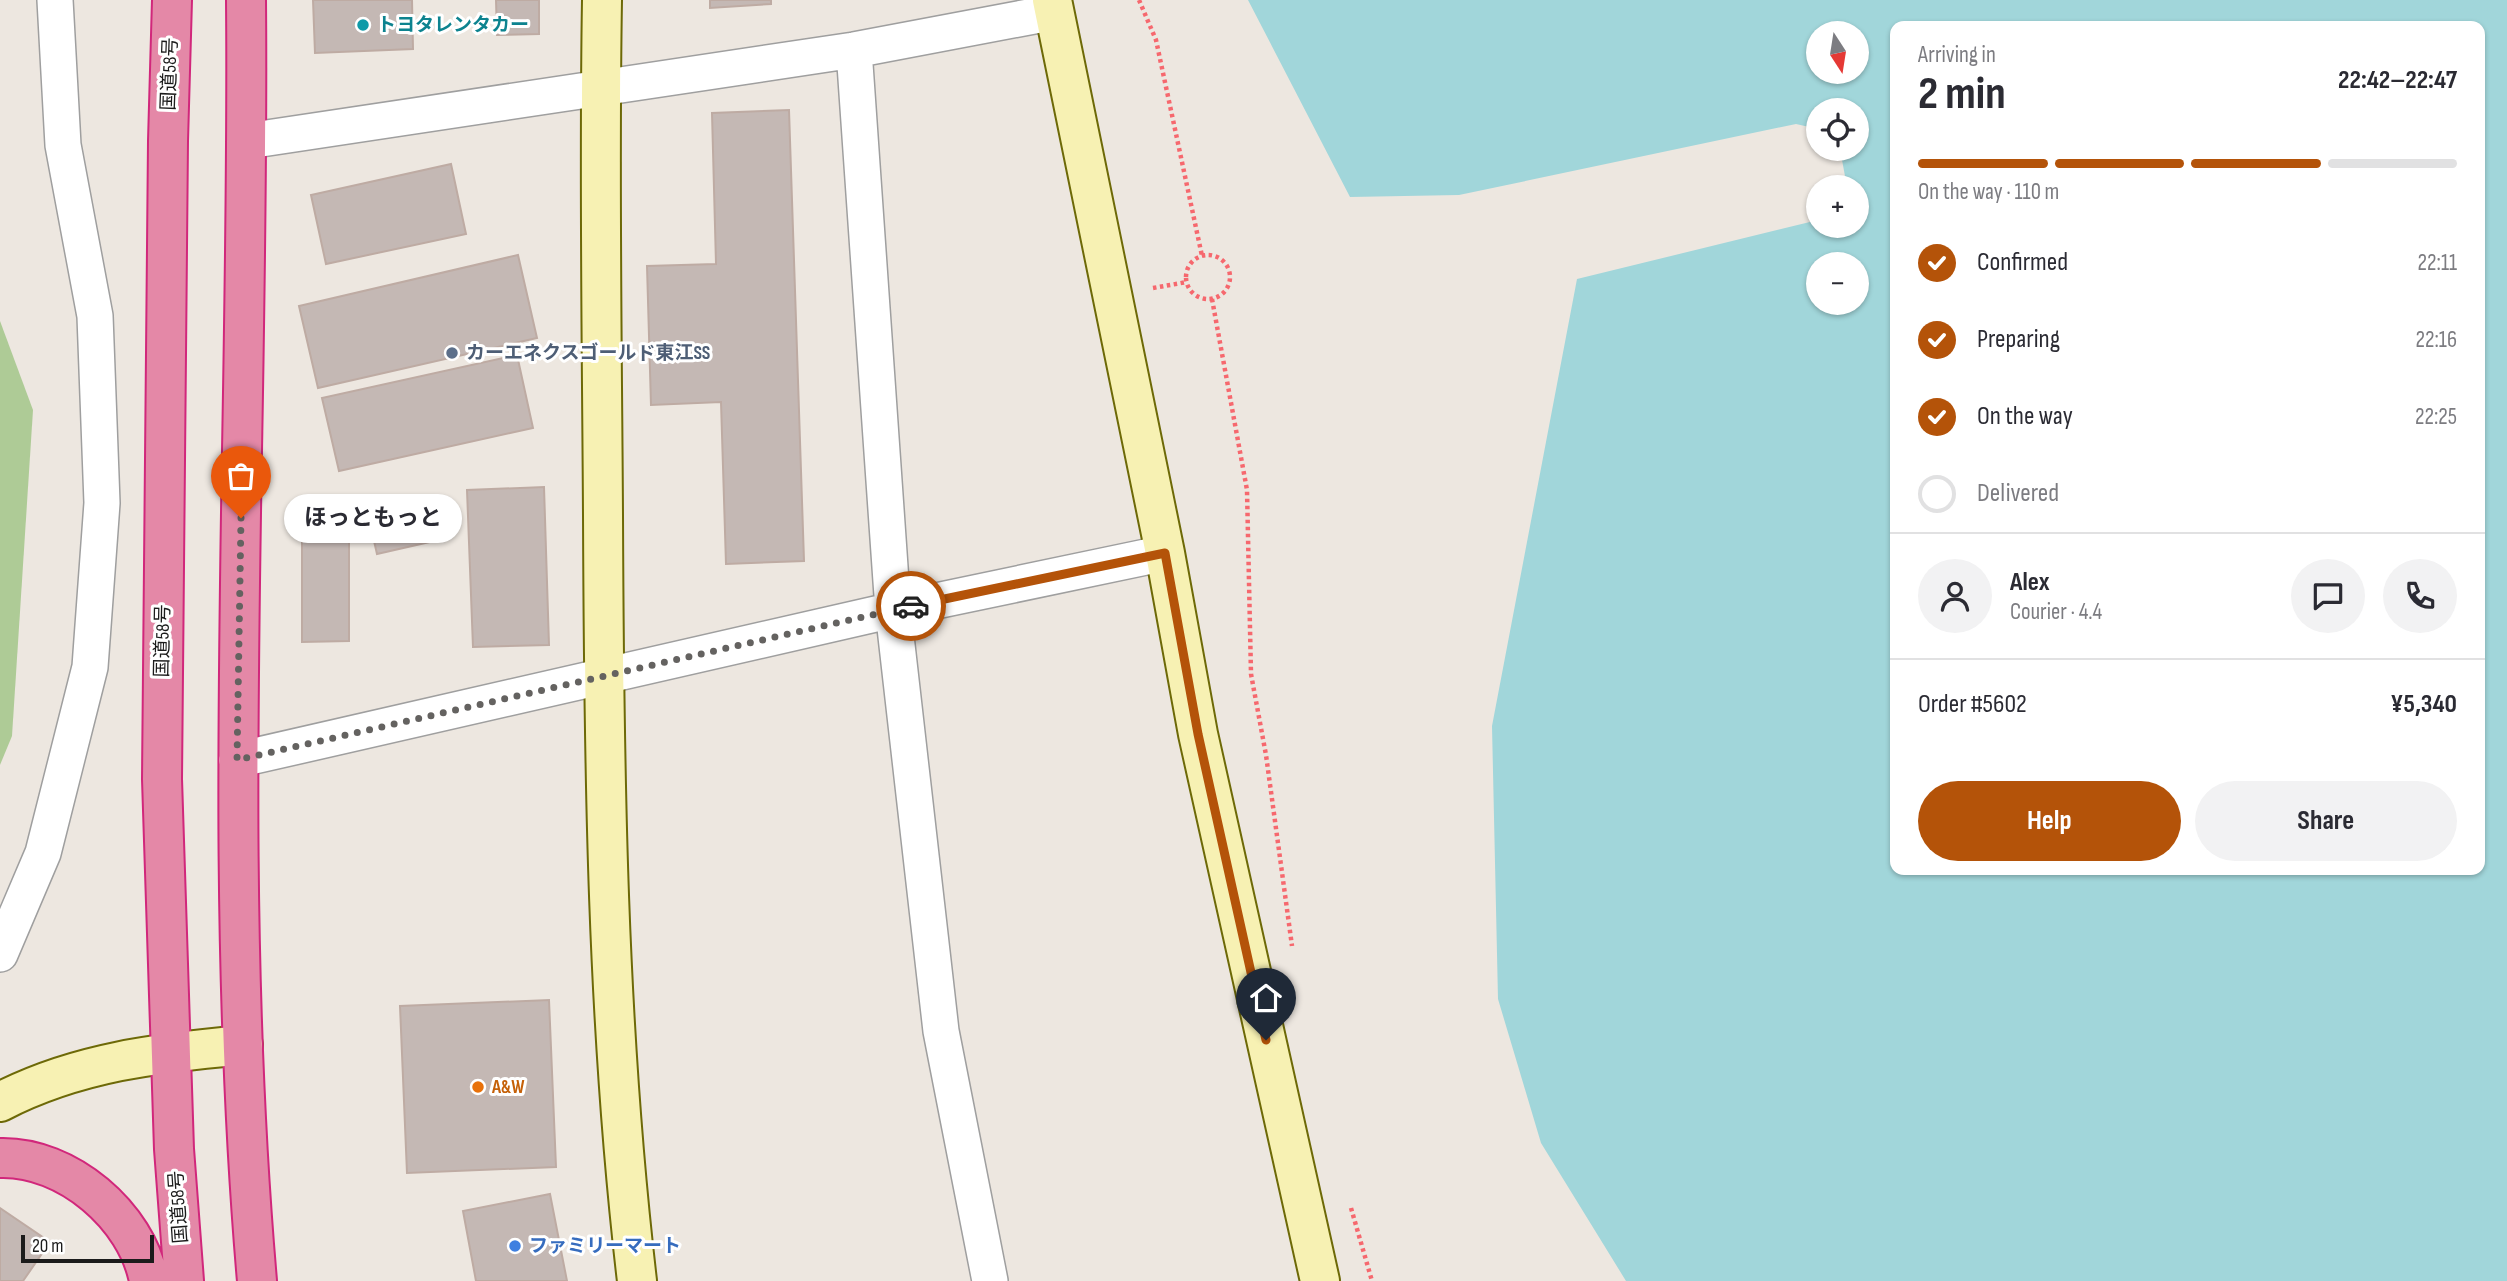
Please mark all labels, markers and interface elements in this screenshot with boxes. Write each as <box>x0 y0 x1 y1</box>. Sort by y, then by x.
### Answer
place label: トヨタレンタカー <box>377 14 529 37</box>
marker: トヨタレンタカー <box>355 17 371 33</box>
north arrow <box>1806 21 1869 84</box>
map controls <box>1806 21 1869 315</box>
street label: 国道58号 <box>157 37 183 111</box>
text: Arriving in <box>1918 41 1996 69</box>
text: 22:42–22:47 <box>2338 65 2457 96</box>
text: 2 min <box>1918 67 2006 122</box>
button: locate <box>1806 98 1869 161</box>
button: + <box>1806 175 1869 238</box>
text: On the way · 110 m <box>1918 178 2059 206</box>
icon: check <box>1918 244 1956 282</box>
text: Confirmed <box>1977 247 2068 278</box>
text: 22:11 <box>2418 249 2457 277</box>
button: − <box>1806 252 1869 315</box>
icon: check <box>1918 321 1956 359</box>
text: Preparing <box>1977 324 2060 355</box>
text: 22:16 <box>2416 326 2457 354</box>
place label: カーエネクスゴールド東江SS <box>466 342 710 365</box>
marker: カーエネクスゴールド東江SS <box>444 345 460 361</box>
icon: check <box>1918 398 1956 436</box>
text: On the way <box>1977 401 2073 432</box>
text: 22:25 <box>2415 403 2457 431</box>
pin <box>211 446 271 518</box>
icon: bag <box>222 457 260 495</box>
text: Delivered <box>1977 478 2059 509</box>
callout: ほっともっと <box>283 494 462 542</box>
text: ほっともっと <box>304 504 442 532</box>
button: person <box>1918 559 1992 633</box>
button: chat <box>2291 559 2365 633</box>
button: phone <box>2383 559 2457 633</box>
text: Alex <box>2010 567 2050 598</box>
courier <box>876 571 946 641</box>
icon: car <box>892 587 930 625</box>
text: Courier · 4.4 <box>2010 598 2102 626</box>
street label: 国道58号 <box>151 604 175 678</box>
text: Order #5602 <box>1918 689 2027 720</box>
text: ¥5,340 <box>2390 689 2457 720</box>
button: Help <box>1918 781 2181 861</box>
button: Share <box>2195 781 2457 861</box>
pin <box>1236 968 1296 1040</box>
icon: home <box>1247 979 1285 1017</box>
place label: A&W <box>491 1076 525 1099</box>
marker: A&W <box>470 1079 486 1095</box>
street label: 国道58号 <box>165 1170 193 1244</box>
scale bar <box>21 1232 154 1264</box>
text: 20 m <box>32 1235 64 1258</box>
place label: ファミリーマート <box>529 1235 681 1258</box>
marker: ファミリーマート <box>507 1238 523 1254</box>

